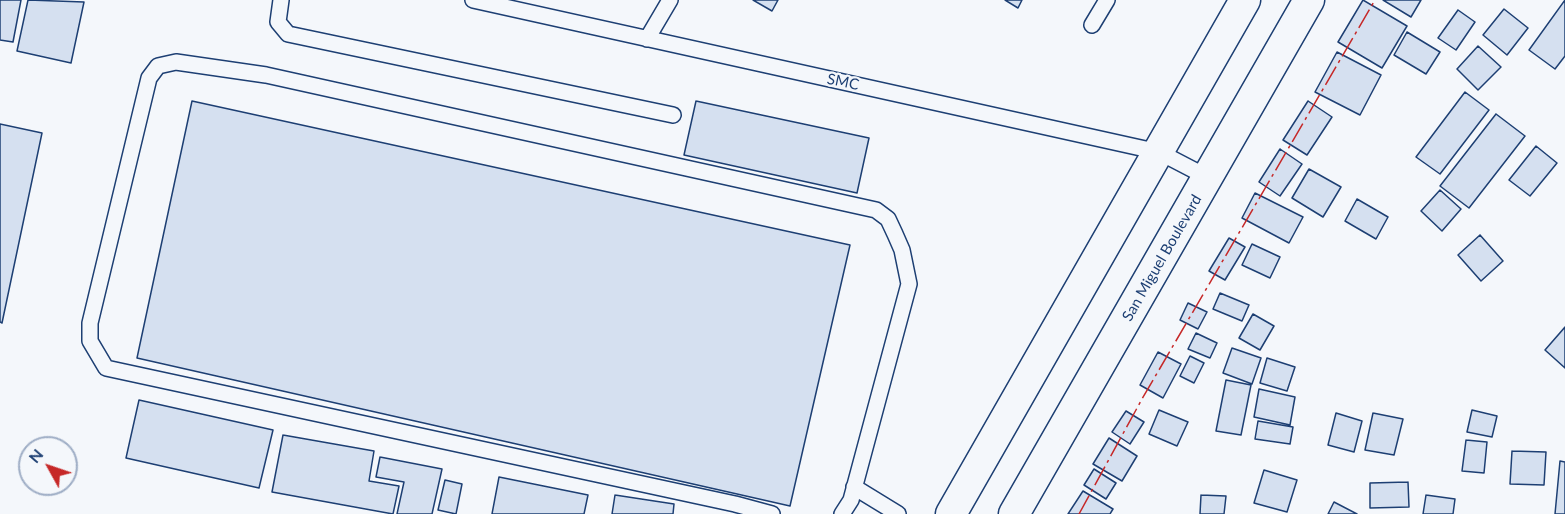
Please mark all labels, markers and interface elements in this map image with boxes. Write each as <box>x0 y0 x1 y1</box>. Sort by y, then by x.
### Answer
street label: SMC <box>825 70 861 94</box>
street label: San Miguel Boulevard <box>1118 192 1206 324</box>
north arrow <box>18 436 78 496</box>
text: N <box>24 445 47 466</box>

